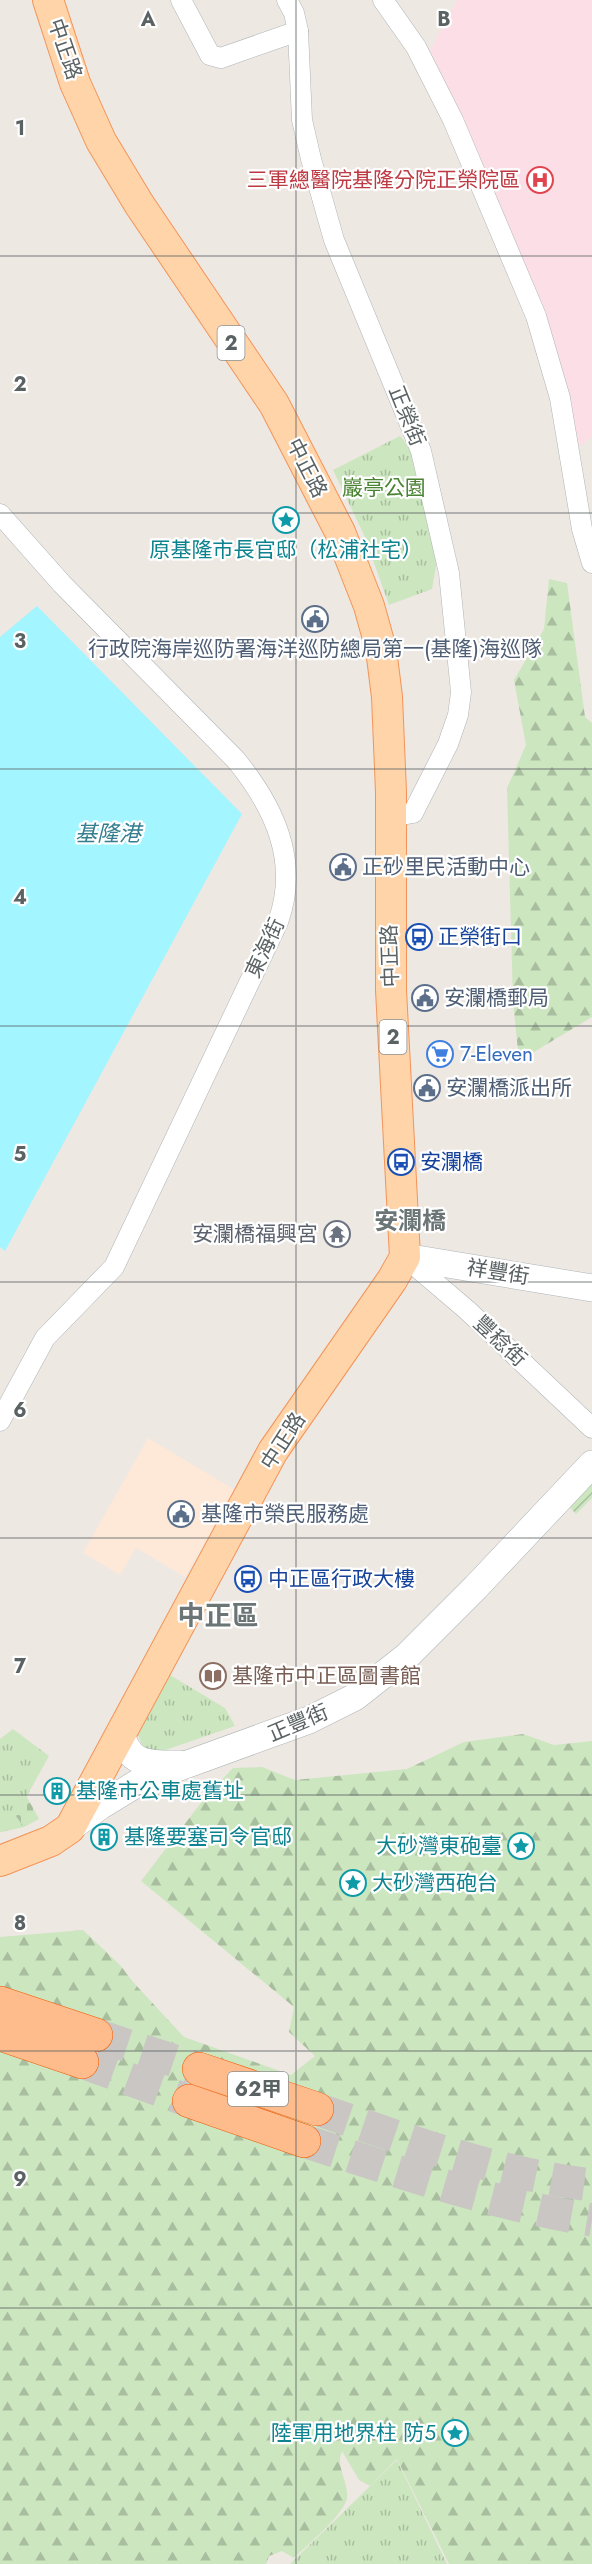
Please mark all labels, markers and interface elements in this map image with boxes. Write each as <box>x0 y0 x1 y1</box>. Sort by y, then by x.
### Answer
text: A <box>140 5 156 34</box>
text: B <box>437 5 451 34</box>
street label: 中正路 <box>41 14 89 84</box>
text: 1 <box>15 114 25 143</box>
place label: 三軍總醫院基隆分院正榮院區 <box>247 165 520 195</box>
hospital icon: 三軍總醫院基隆分院正榮院區 <box>525 165 555 195</box>
road number: 2 <box>218 326 244 360</box>
text: 2 <box>13 370 27 399</box>
street label: 正榮街 <box>381 381 433 451</box>
street label: 中正路 <box>279 433 335 503</box>
park label: 巖亭公園 <box>342 473 426 503</box>
place icon: 原基隆市長官邸（松浦社宅） <box>271 505 301 535</box>
place label: 原基隆市長官邸（松浦社宅） <box>150 535 423 565</box>
public building icon: 行政院海岸巡防署海洋巡防總局第一(基隆)海巡隊 <box>300 604 330 634</box>
text: 3 <box>14 627 26 656</box>
place label: 行政院海岸巡防署海洋巡防總局第一(基隆)海巡隊 <box>88 634 542 664</box>
water label: 基隆港 <box>75 817 144 849</box>
public building icon: 正砂里民活動中心 <box>328 852 358 882</box>
place label: 正砂里民活動中心 <box>362 852 530 882</box>
text: 4 <box>13 883 27 912</box>
street label: 東海街 <box>238 913 292 983</box>
bus stop icon: 正榮街口 <box>404 922 434 952</box>
place label: 正榮街口 <box>438 922 522 952</box>
street label: 中正路 <box>374 924 406 988</box>
public building icon: 安瀾橋郵局 <box>410 983 440 1013</box>
place label: 安瀾橋郵局 <box>444 983 549 1013</box>
road number: 2 <box>380 1020 406 1054</box>
supermarket icon: 7-Eleven <box>425 1039 455 1069</box>
place label: 7-Eleven <box>460 1039 533 1069</box>
public building icon: 安瀾橋派出所 <box>412 1073 442 1103</box>
place label: 安瀾橋派出所 <box>446 1073 572 1103</box>
text: 5 <box>14 1140 27 1169</box>
bus stop icon: 安瀾橋 <box>386 1147 416 1177</box>
place label: 安瀾橋 <box>420 1147 483 1177</box>
district label: 安瀾橋 <box>374 1203 446 1238</box>
place label: 安瀾橋福興宮 <box>192 1219 318 1249</box>
temple icon: 安瀾橋福興宮 <box>322 1219 352 1249</box>
street label: 祥豐街 <box>465 1252 531 1292</box>
street label: 豐稔街 <box>467 1309 533 1373</box>
text: 6 <box>13 1396 27 1425</box>
street label: 中正路 <box>253 1406 313 1476</box>
public building icon: 基隆市榮民服務處 <box>166 1499 196 1529</box>
place label: 基隆市榮民服務處 <box>201 1499 369 1529</box>
bus stop icon: 中正區行政大樓 <box>233 1564 263 1594</box>
place label: 中正區行政大樓 <box>268 1564 415 1594</box>
district label: 中正區 <box>178 1596 259 1635</box>
text: 7 <box>14 1652 27 1681</box>
library icon: 基隆市中正區圖書館 <box>198 1661 228 1691</box>
place label: 基隆市中正區圖書館 <box>232 1661 421 1691</box>
street label: 正豐街 <box>263 1697 333 1749</box>
building icon: 基隆市公車處舊址 <box>42 1776 72 1806</box>
place label: 基隆市公車處舊址 <box>76 1776 244 1806</box>
building icon: 基隆要塞司令官邸 <box>89 1822 119 1852</box>
place label: 基隆要塞司令官邸 <box>124 1822 292 1852</box>
place label: 大砂灣東砲臺 <box>376 1831 502 1861</box>
place icon: 大砂灣東砲臺 <box>506 1831 536 1861</box>
place icon: 大砂灣西砲台 <box>338 1868 368 1898</box>
place label: 大砂灣西砲台 <box>372 1868 498 1898</box>
text: 8 <box>14 1909 26 1938</box>
road number: 62甲 <box>228 2072 288 2106</box>
text: 9 <box>13 2165 27 2194</box>
place label: 陸軍用地界柱 防5 <box>271 2418 436 2448</box>
place icon: 陸軍用地界柱 防5 <box>440 2418 470 2448</box>

